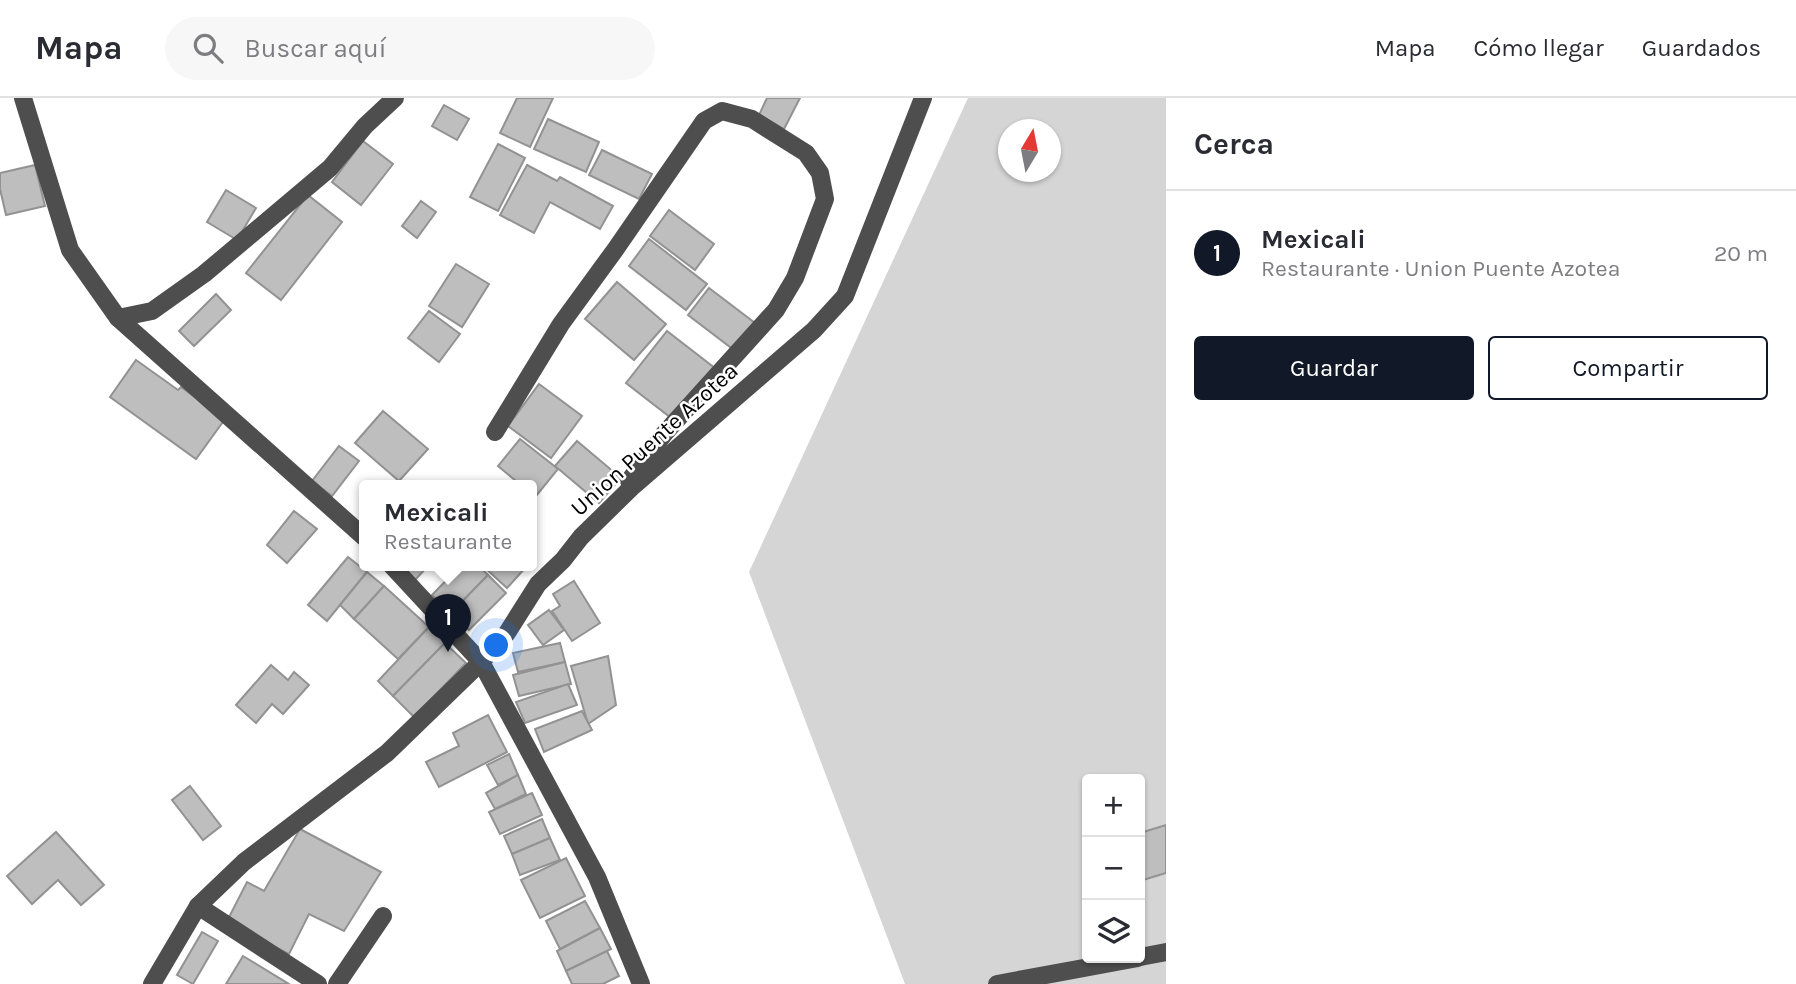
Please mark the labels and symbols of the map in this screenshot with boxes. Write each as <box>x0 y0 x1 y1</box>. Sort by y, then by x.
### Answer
north arrow <box>998 119 1061 182</box>
street label: Union Puente Azotea <box>565 357 744 522</box>
pin: 1 <box>425 594 471 652</box>
your location <box>479 628 513 662</box>

